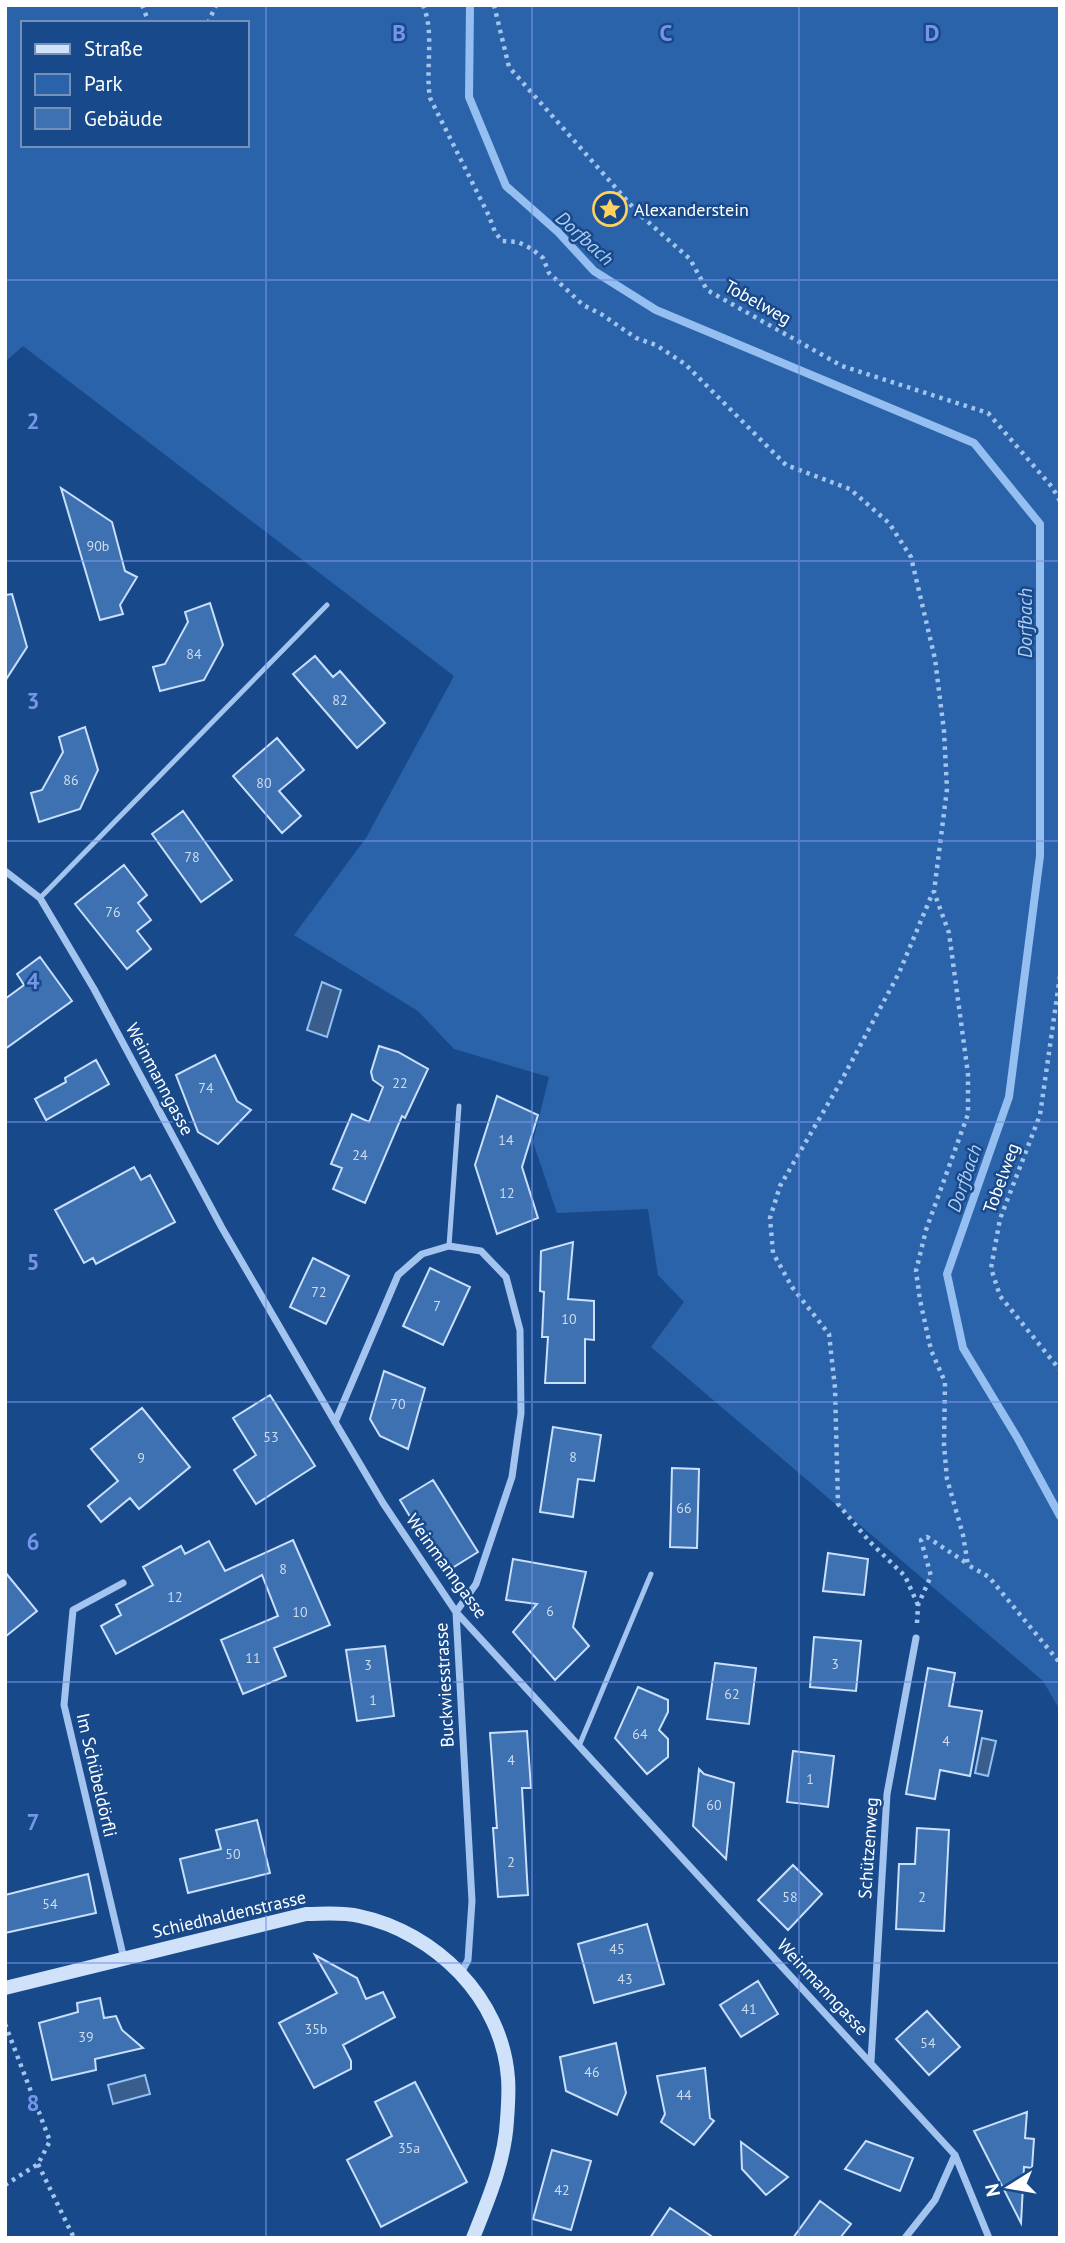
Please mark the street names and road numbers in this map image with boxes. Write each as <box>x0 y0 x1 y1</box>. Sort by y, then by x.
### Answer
street label: Tobelweg <box>720 274 796 330</box>
street label: Weinmanngasse <box>121 1019 199 1139</box>
street label: Tobelweg <box>978 1140 1024 1216</box>
street label: Weinmanngasse <box>401 1509 493 1623</box>
street label: Buckwiesstrasse <box>429 1622 459 1748</box>
street label: Im Schübeldörfli <box>72 1711 122 1839</box>
street label: Schützenweg <box>853 1796 883 1900</box>
street label: Schiedhaldenstrasse <box>150 1885 308 1943</box>
street label: Weinmanngasse <box>772 1934 874 2040</box>

